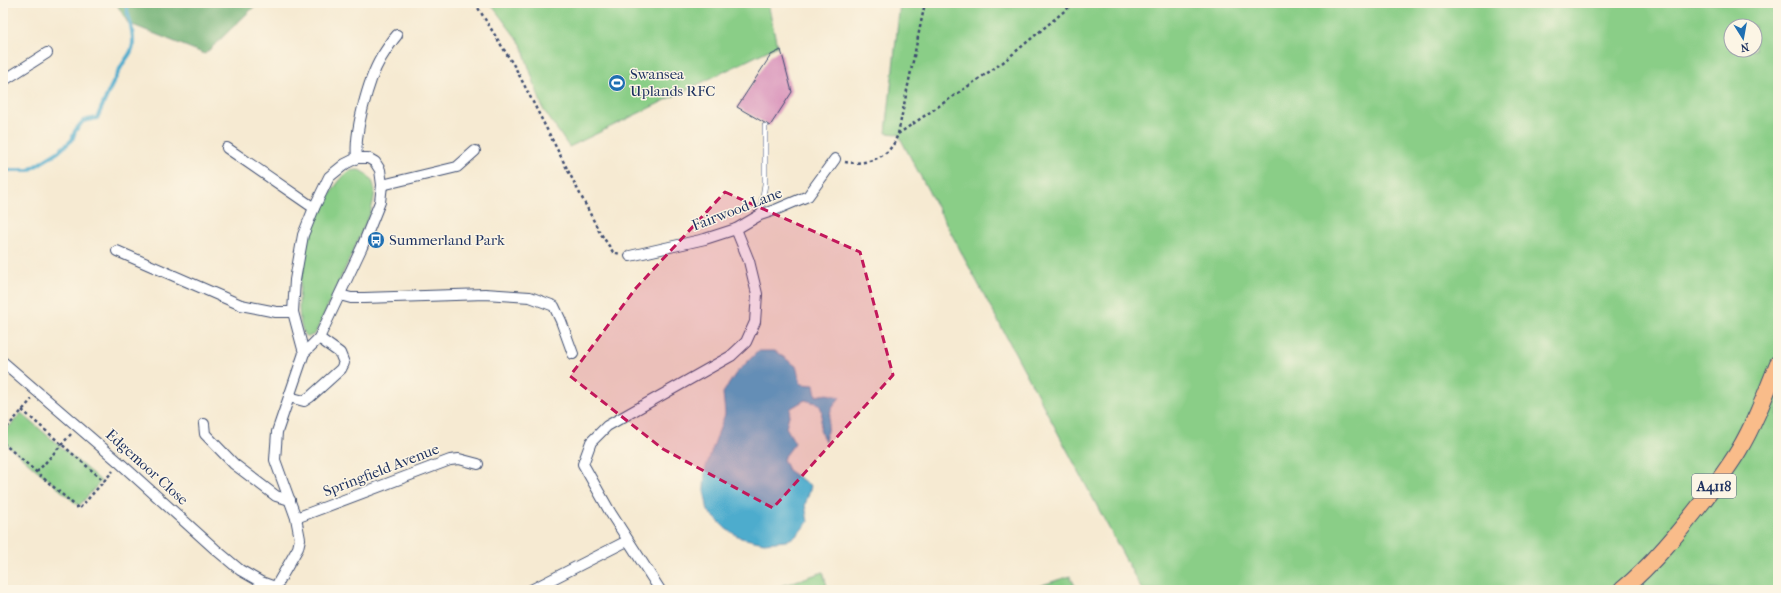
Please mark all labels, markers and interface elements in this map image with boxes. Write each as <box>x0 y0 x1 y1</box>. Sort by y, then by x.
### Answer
north arrow <box>1723 18 1763 58</box>
text: N <box>1739 40 1750 55</box>
place label: Swansea Uplands RFC <box>630 65 715 100</box>
sports icon: Swansea Uplands RFC <box>607 73 627 93</box>
street label: Fairwood Lane <box>689 183 785 234</box>
bus stop icon: Summerland Park <box>366 230 386 250</box>
place label: Summerland Park <box>389 231 505 249</box>
street label: Edgemoor Close <box>102 425 192 509</box>
street label: Springfield Avenue <box>320 439 442 500</box>
road number: A4118 <box>1692 474 1736 498</box>

